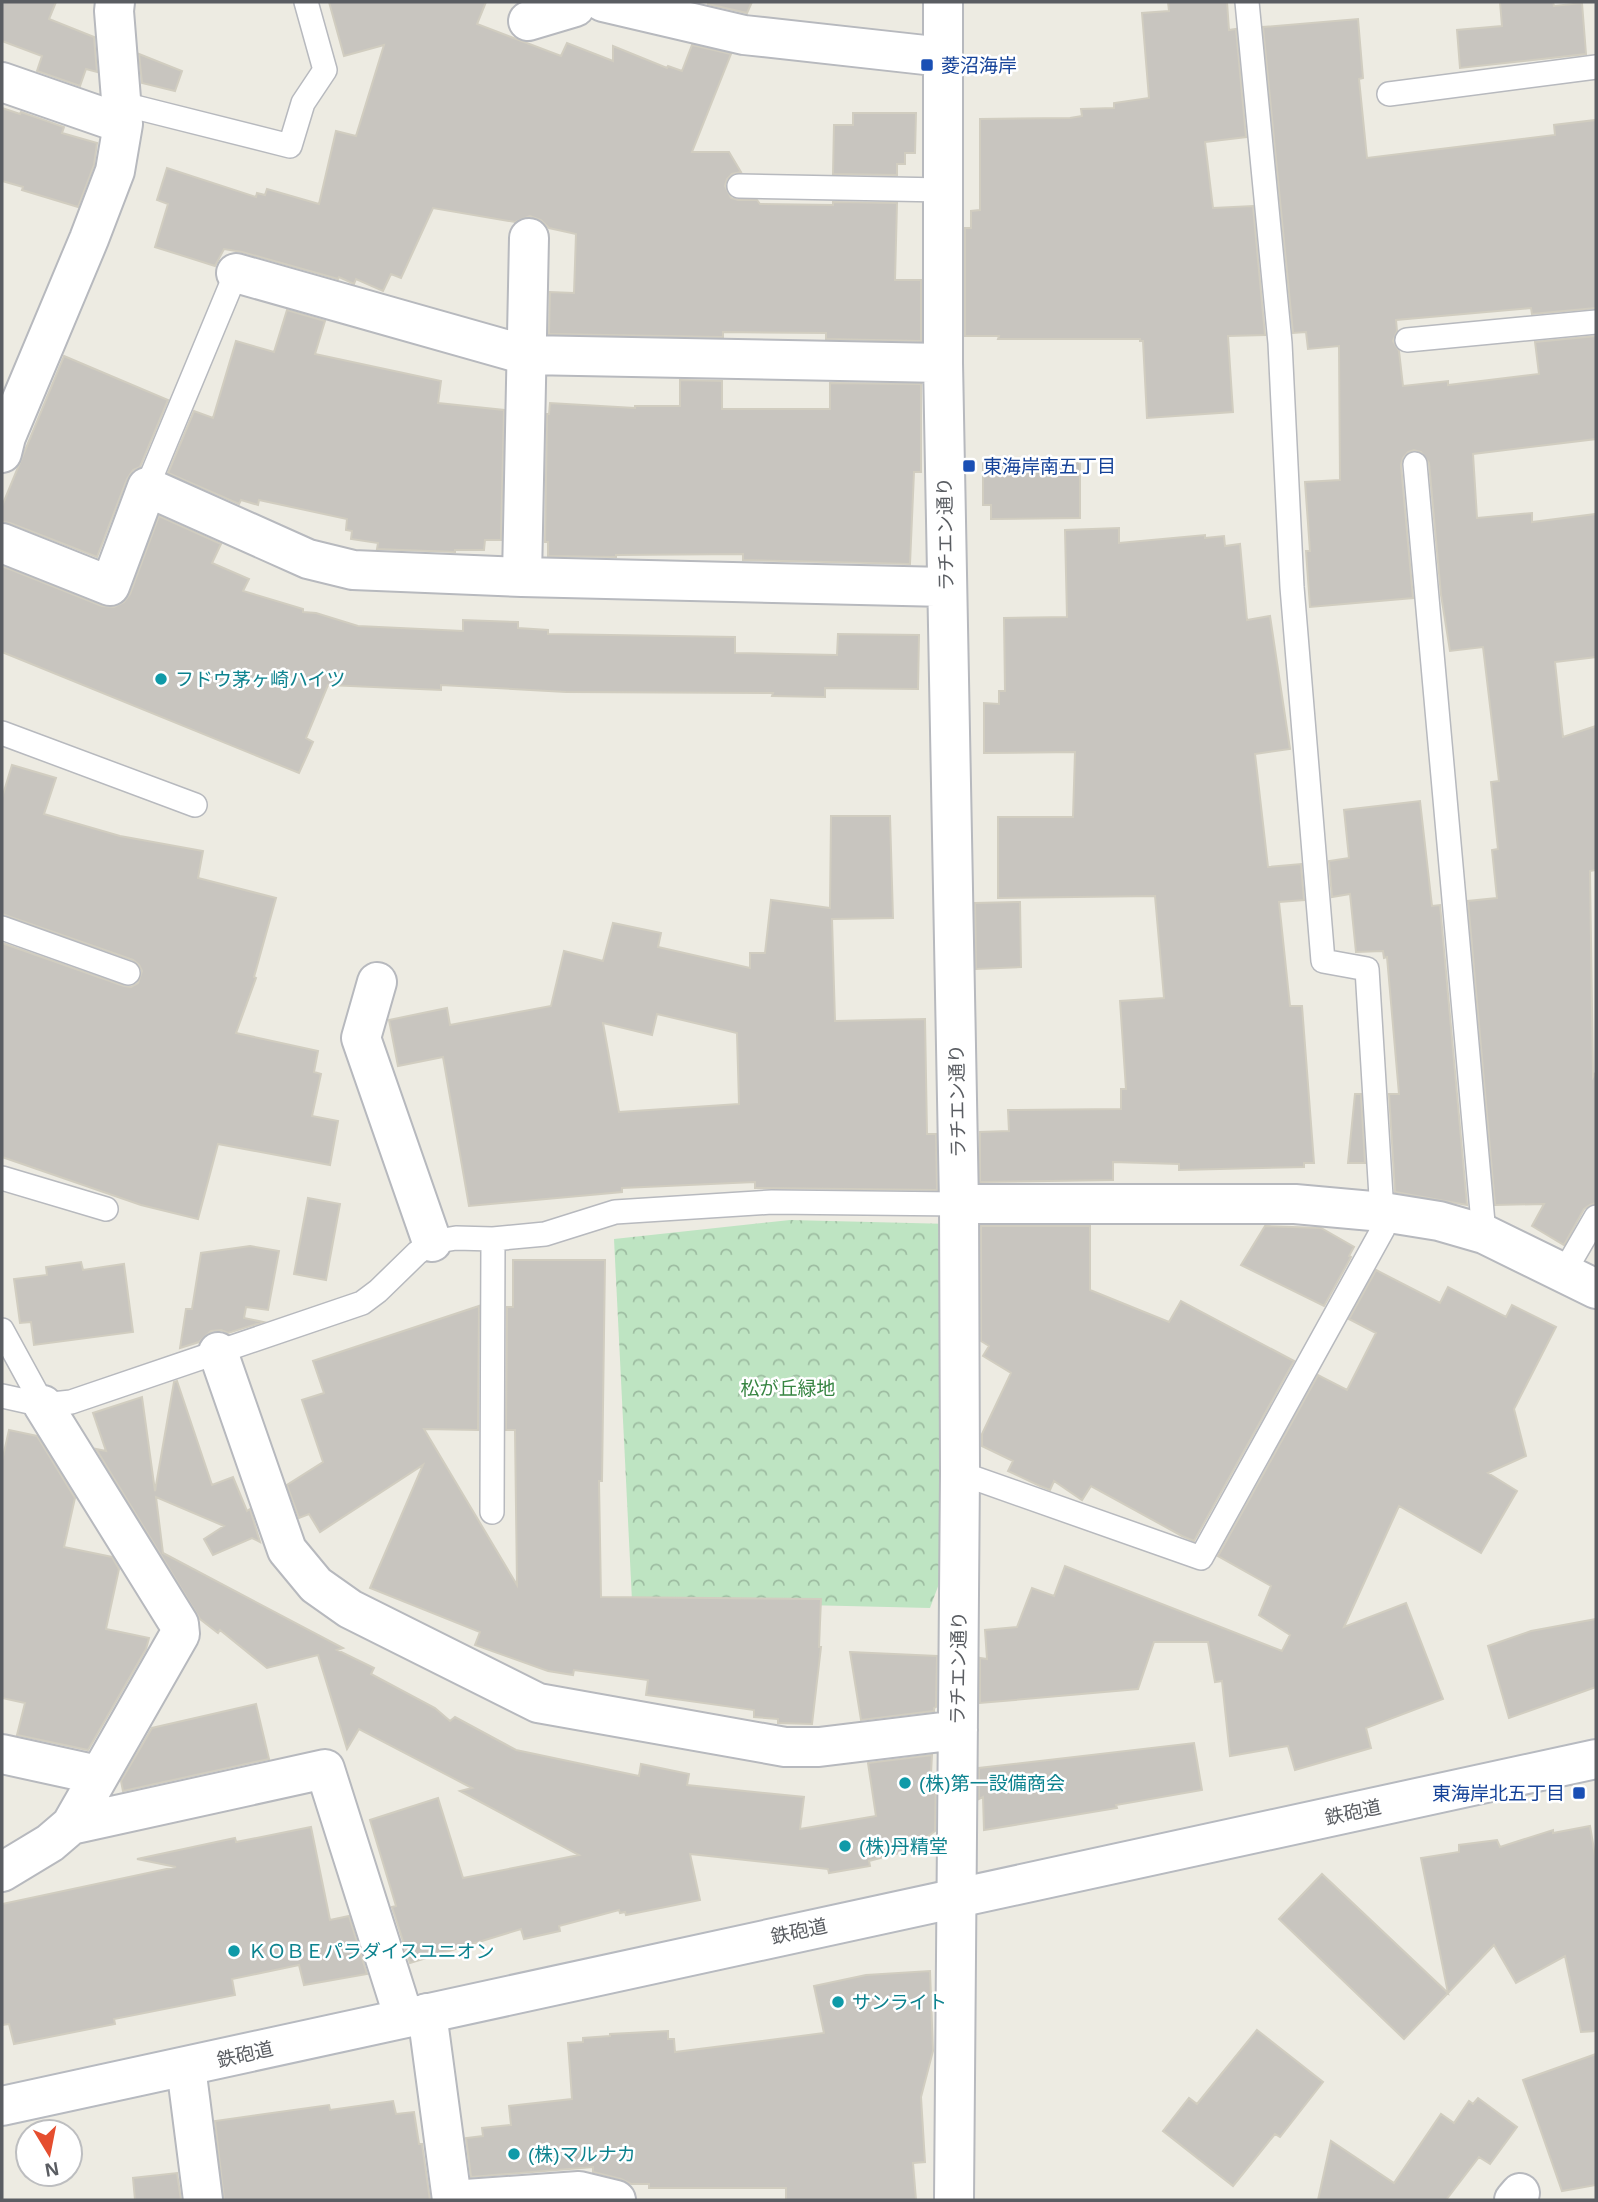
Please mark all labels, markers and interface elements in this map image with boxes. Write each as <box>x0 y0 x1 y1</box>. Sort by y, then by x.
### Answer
place label: 菱沼海岸 <box>941 55 1017 76</box>
marker: 菱沼海岸 <box>919 57 935 73</box>
place label: 東海岸南五丁目 <box>983 456 1116 477</box>
marker: 東海岸南五丁目 <box>961 458 977 474</box>
street label: ラチエン通り <box>934 477 957 591</box>
place label: フドウ茅ヶ崎ハイツ <box>175 669 346 690</box>
marker: フドウ茅ヶ崎ハイツ <box>153 671 169 687</box>
street label: ラチエン通り <box>946 1044 969 1158</box>
park label: 松が丘緑地 <box>740 1378 836 1399</box>
street label: ラチエン通り <box>947 1611 970 1725</box>
place label: (株)第一設備商会 <box>919 1773 1065 1794</box>
marker: (株)第一設備商会 <box>897 1775 913 1791</box>
place label: 東海岸北五丁目 <box>1432 1783 1565 1804</box>
marker: 東海岸北五丁目 <box>1571 1785 1587 1801</box>
street label: 鉄砲道 <box>1323 1796 1383 1829</box>
place label: (株)丹精堂 <box>859 1836 948 1857</box>
marker: (株)丹精堂 <box>837 1838 853 1854</box>
street label: 鉄砲道 <box>769 1915 829 1948</box>
place label: ＫＯＢＥパラダイスユニオン <box>248 1941 494 1962</box>
marker: ＫＯＢＥパラダイスユニオン <box>226 1943 242 1959</box>
place label: サンライト <box>852 1992 947 2013</box>
marker: サンライト <box>830 1994 846 2010</box>
street label: 鉄砲道 <box>215 2038 275 2071</box>
north arrow <box>14 2118 84 2188</box>
place label: (株)マルナカ <box>528 2144 636 2165</box>
marker: (株)マルナカ <box>506 2146 522 2162</box>
text: N <box>43 2158 60 2181</box>

